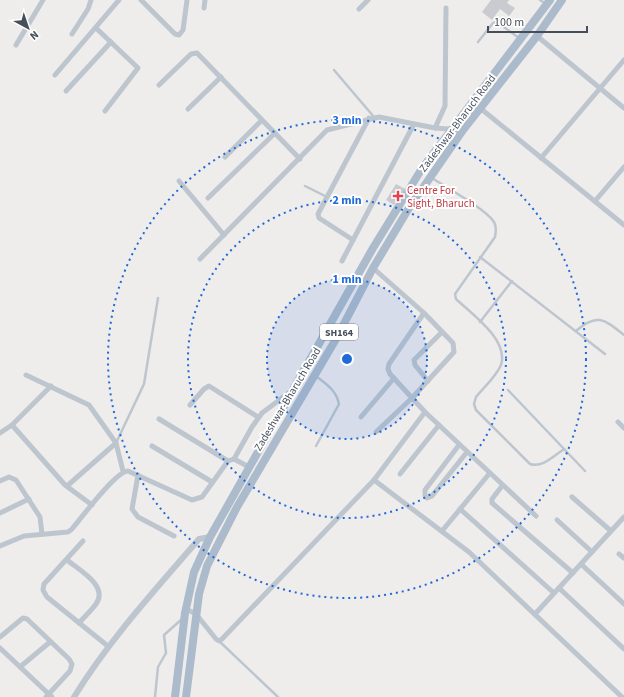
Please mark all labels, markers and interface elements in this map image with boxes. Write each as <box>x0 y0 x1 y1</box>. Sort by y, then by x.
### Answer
north arrow <box>8 8 48 48</box>
scale bar <box>488 8 587 34</box>
text: 100 m <box>494 14 524 31</box>
text: N <box>26 27 42 43</box>
street label: Zadeshwar-Bharuch Road <box>416 72 499 175</box>
text: 3 min <box>332 112 362 129</box>
place label: Centre For Sight, Bharuch <box>407 183 475 211</box>
marker: Centre For Sight, Bharuch <box>392 190 404 202</box>
text: 2 min <box>332 192 362 209</box>
text: 1 min <box>332 271 362 288</box>
road number: SH164 <box>320 324 358 340</box>
street label: Zadeshwar-Bharuch Road <box>251 345 324 454</box>
centre of rings <box>340 352 354 366</box>

